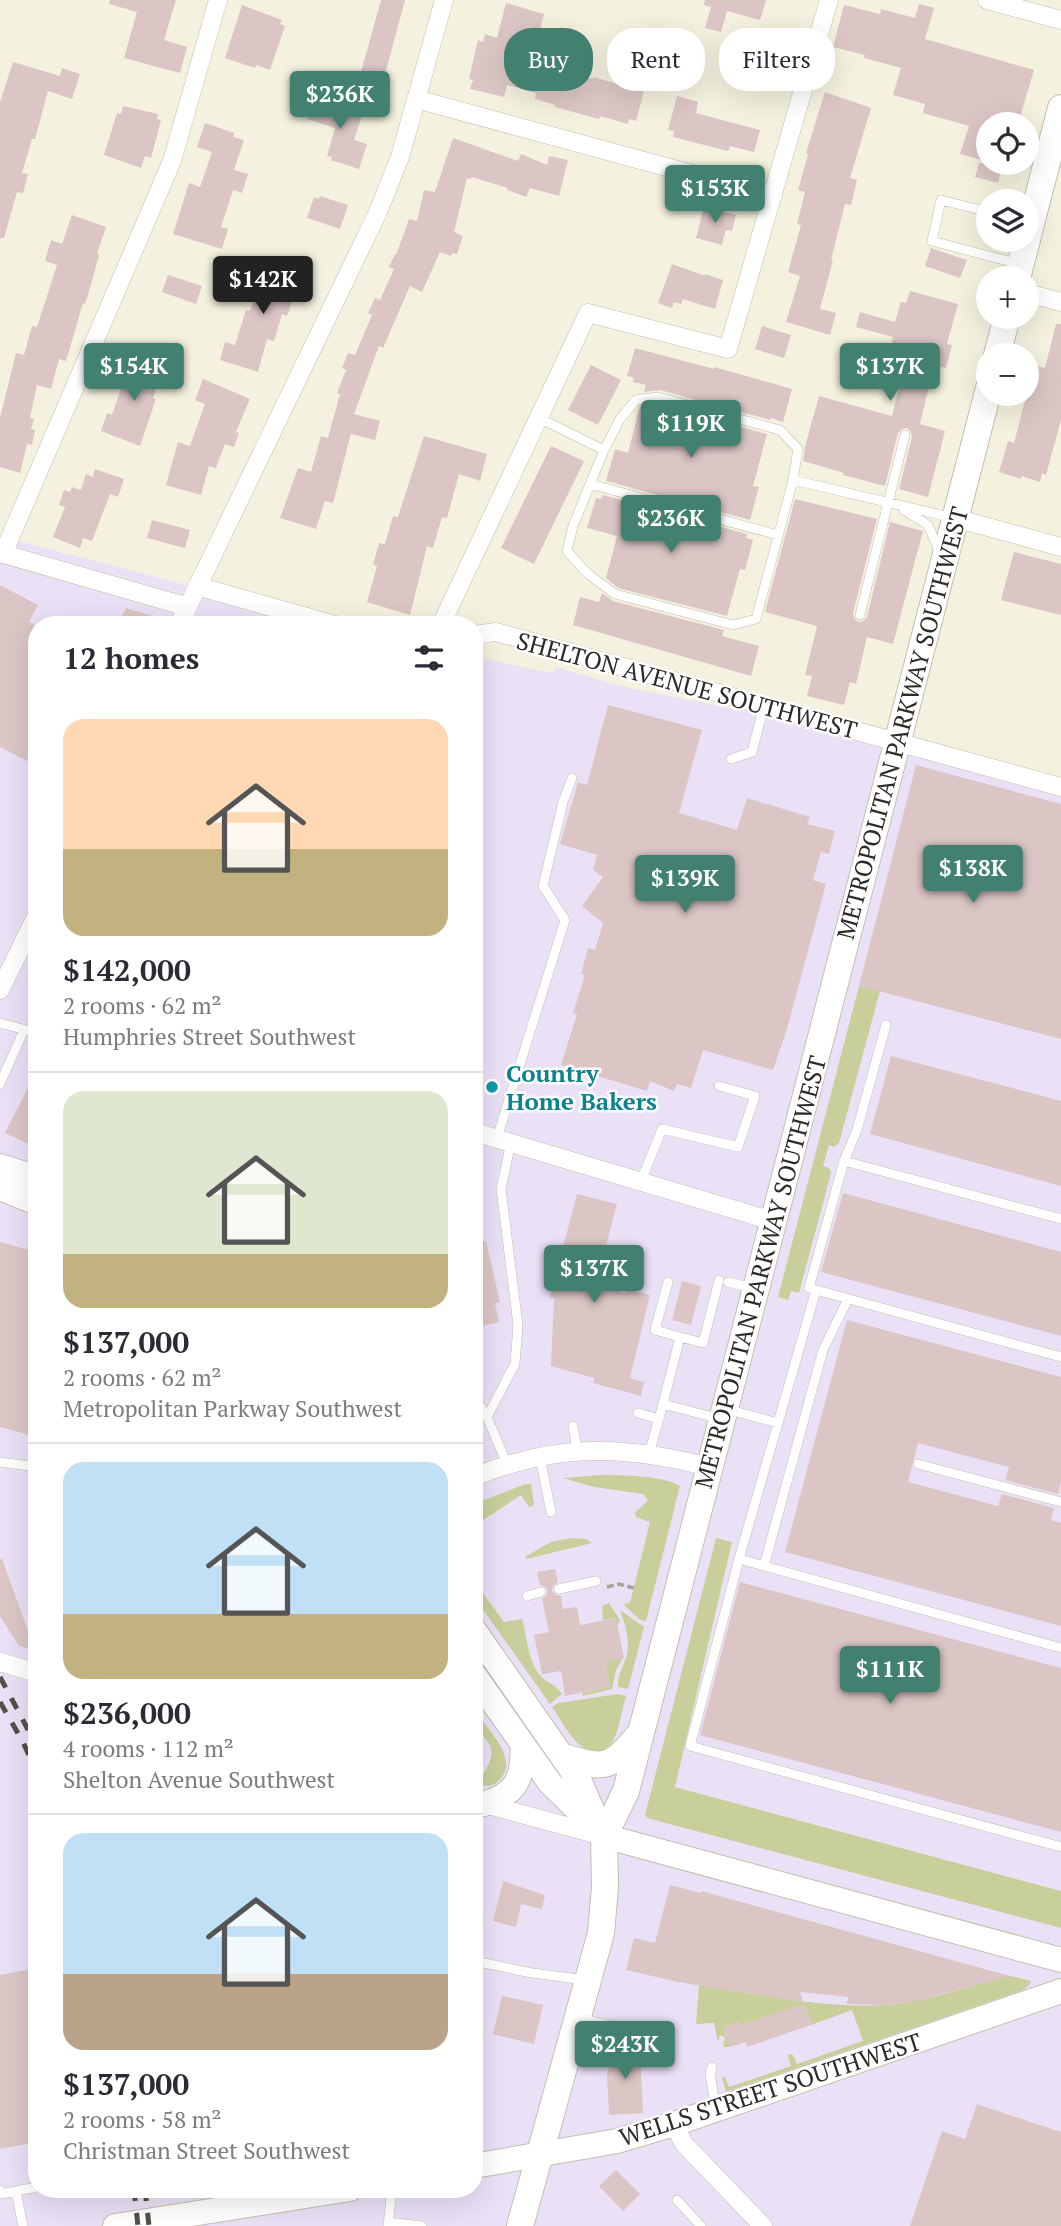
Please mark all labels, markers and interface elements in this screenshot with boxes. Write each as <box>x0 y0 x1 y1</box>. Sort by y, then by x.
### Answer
chip: Buy <box>504 28 593 91</box>
chip: Rent <box>607 28 705 91</box>
chip: Filters <box>719 28 835 91</box>
pin: $236K <box>291 72 389 131</box>
text: $236K <box>306 78 374 109</box>
map controls <box>976 112 1039 406</box>
button: locate <box>976 112 1039 175</box>
pin: $153K <box>666 166 764 225</box>
text: $153K <box>681 172 749 203</box>
button: layers <box>976 189 1039 252</box>
pin: $142K <box>214 256 312 316</box>
text: $142K <box>229 263 297 294</box>
button: + <box>976 266 1039 329</box>
button: − <box>976 343 1039 406</box>
pin: $154K <box>85 344 183 403</box>
pin: $137K <box>841 344 939 403</box>
text: $154K <box>100 350 168 381</box>
text: $137K <box>856 350 924 381</box>
pin: $119K <box>642 400 740 460</box>
text: $119K <box>657 407 725 438</box>
pin: $236K <box>622 496 720 555</box>
text: $236K <box>637 502 705 533</box>
street label: METROPOLITAN PARKWAY SOUTHWEST <box>829 503 975 943</box>
street label: SHELTON AVENUE SOUTHWEST <box>513 624 861 746</box>
text: 12 homes <box>63 638 199 678</box>
icon: filters <box>410 639 448 677</box>
icon: home <box>193 765 319 891</box>
pin: $138K <box>924 846 1022 905</box>
text: $138K <box>939 852 1007 883</box>
pin: $139K <box>636 856 734 915</box>
text: $139K <box>651 862 719 893</box>
text: $142,000 <box>63 950 191 990</box>
text: 2 rooms · 62 m² <box>63 990 222 1021</box>
text: Humphries Street Southwest <box>63 1021 356 1052</box>
street label: METROPOLITAN PARKWAY SOUTHWEST <box>687 1052 833 1492</box>
place label: Country Home Bakers <box>506 1057 657 1117</box>
marker: Country Home Bakers <box>484 1079 500 1095</box>
icon: home <box>193 1137 319 1263</box>
pin: $137K <box>545 1246 643 1305</box>
text: $137K <box>560 1252 628 1283</box>
text: $137,000 <box>63 1322 189 1362</box>
text: 2 rooms · 62 m² <box>63 1362 222 1393</box>
text: Metropolitan Parkway Southwest <box>63 1393 402 1424</box>
icon: home <box>193 1508 319 1634</box>
pin: $111K <box>841 1646 939 1706</box>
text: $111K <box>856 1653 924 1684</box>
text: $236,000 <box>63 1693 191 1733</box>
text: 4 rooms · 112 m² <box>63 1733 234 1764</box>
text: Shelton Avenue Southwest <box>63 1764 335 1795</box>
icon: home <box>193 1879 319 2005</box>
pin: $243K <box>576 2022 674 2081</box>
street label: WELLS STREET SOUTHWEST <box>615 2025 925 2153</box>
text: $243K <box>591 2028 659 2059</box>
text: $137,000 <box>63 2064 189 2104</box>
text: 2 rooms · 58 m² <box>63 2104 222 2135</box>
text: Christman Street Southwest <box>63 2135 350 2166</box>

